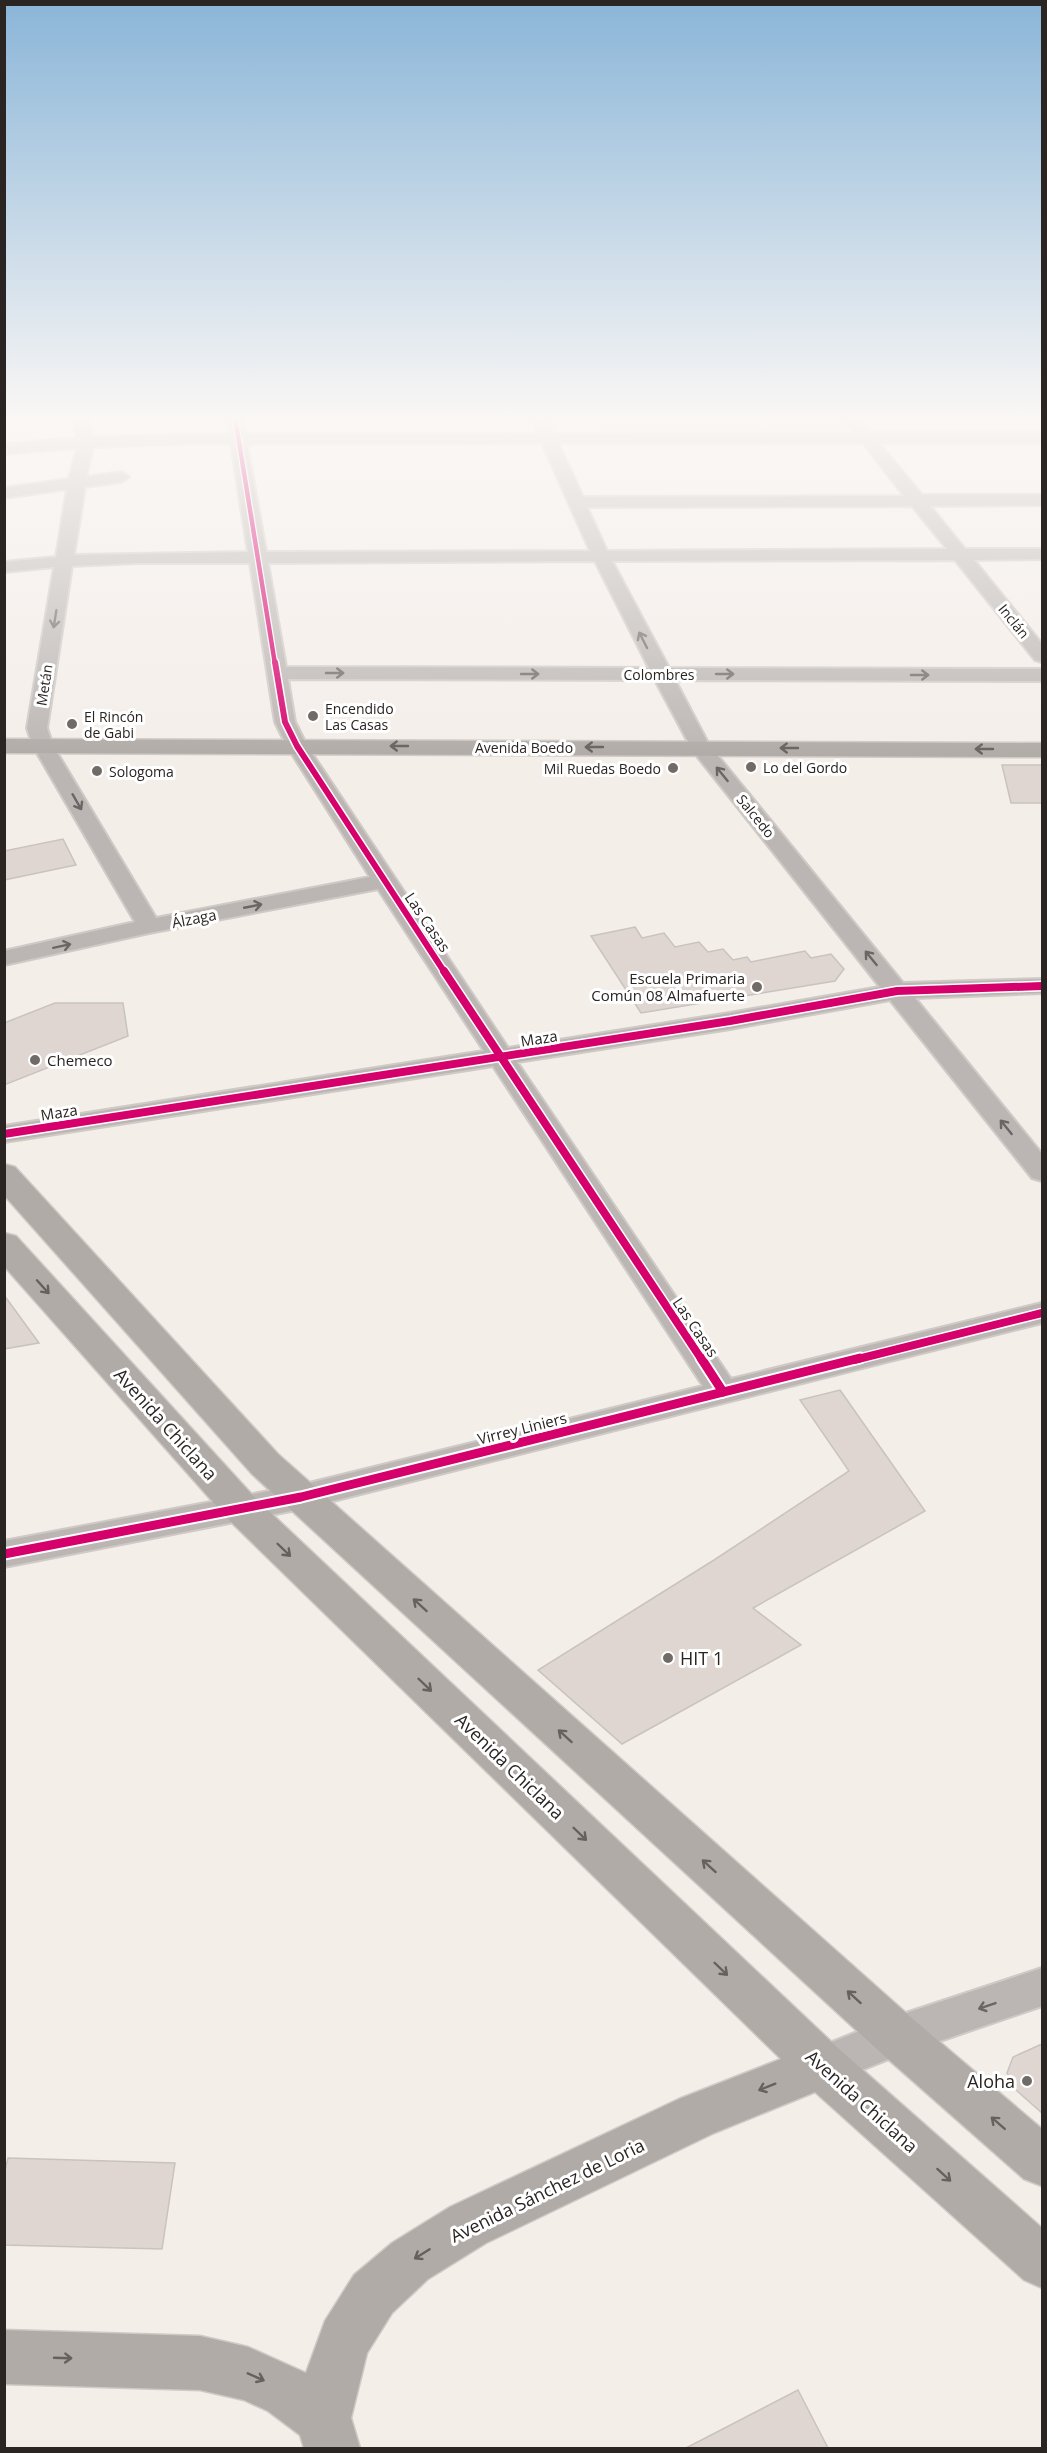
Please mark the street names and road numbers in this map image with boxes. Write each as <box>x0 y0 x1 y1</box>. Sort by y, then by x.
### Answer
street label: Inclán <box>994 600 1034 642</box>
street label: Metán <box>31 663 57 707</box>
street label: Colombres <box>624 665 695 684</box>
street label: Avenida Boedo <box>475 738 573 757</box>
street label: Salcedo <box>733 790 779 842</box>
street label: Las Casas <box>401 888 455 956</box>
street label: Álzaga <box>170 904 218 932</box>
street label: Maza <box>519 1025 559 1051</box>
street label: Maza <box>39 1099 79 1125</box>
street label: Las Casas <box>669 1293 723 1361</box>
street label: Avenida Chiclana <box>109 1363 223 1485</box>
street label: Virrey Liniers <box>475 1407 569 1449</box>
street label: Avenida Chiclana <box>450 1708 570 1824</box>
street label: Avenida Chiclana <box>801 2044 923 2158</box>
street label: Avenida Sánchez de Loria <box>446 2132 648 2248</box>

